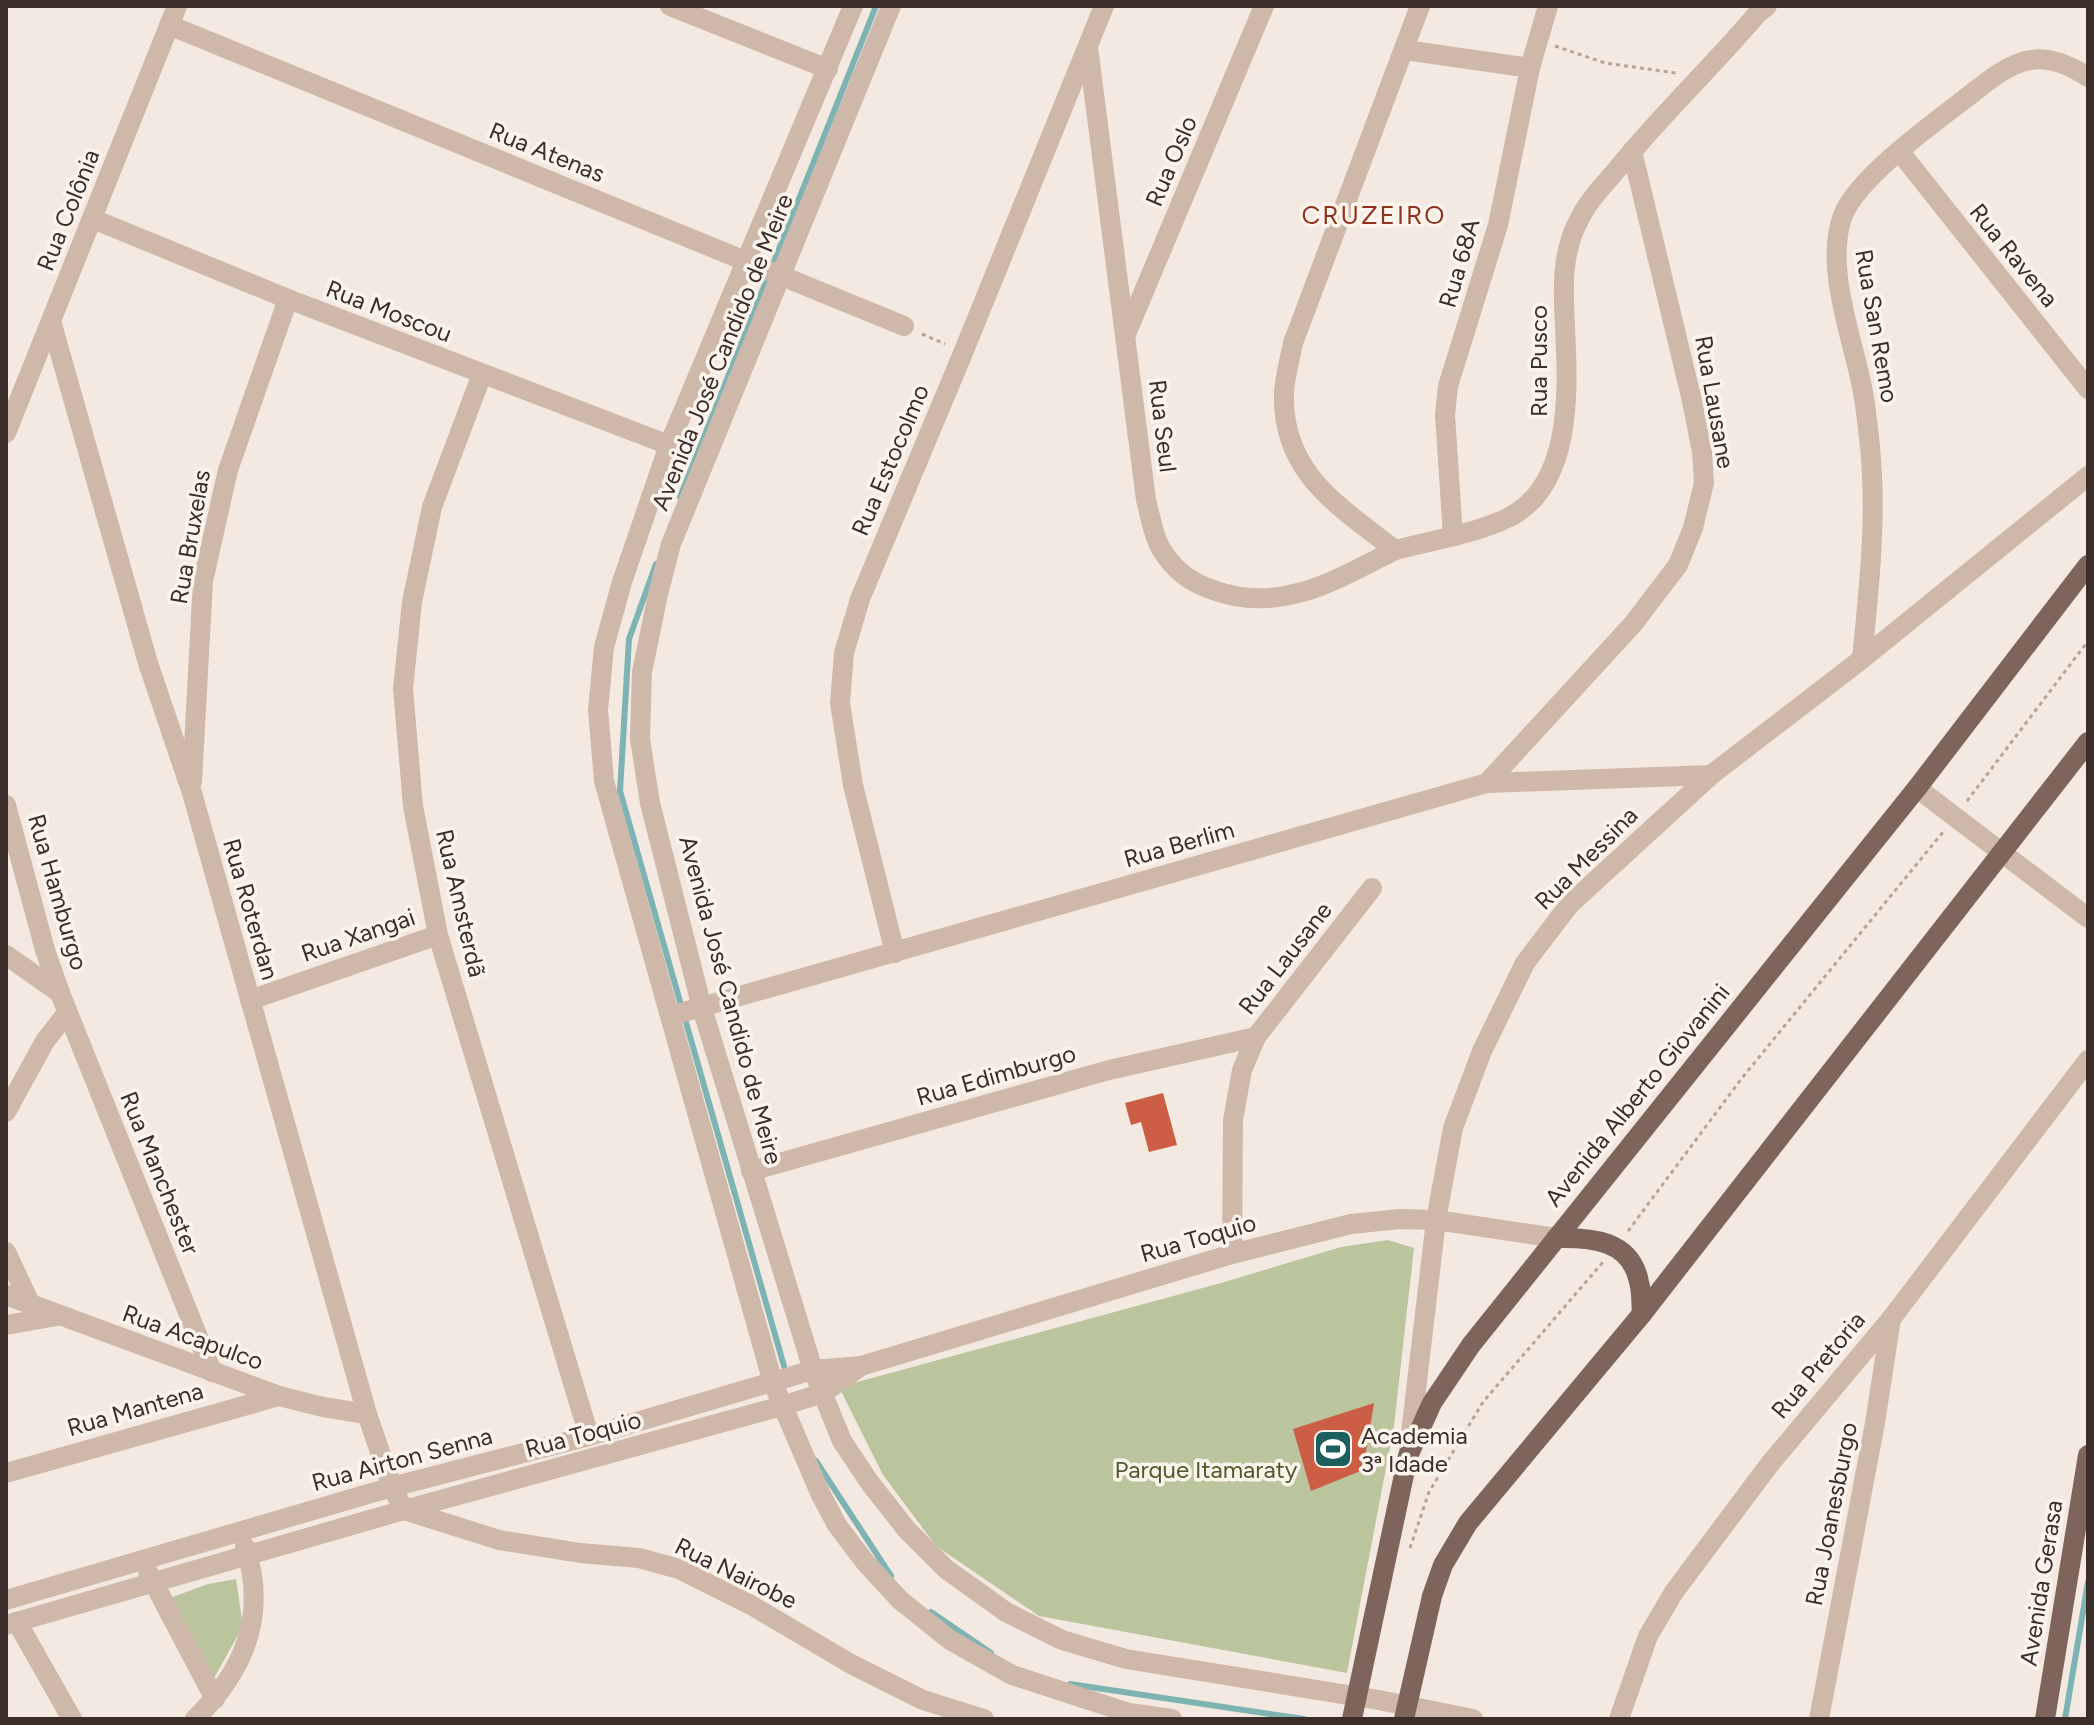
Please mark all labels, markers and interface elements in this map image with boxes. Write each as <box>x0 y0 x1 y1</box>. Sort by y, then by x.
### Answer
street label: Rua Oslo <box>1139 111 1203 211</box>
street label: Rua Atenas <box>485 116 609 188</box>
street label: Rua Colônia <box>31 145 105 275</box>
street label: Avenida José Candido de Meire <box>645 190 799 514</box>
street label: Rua Ravena <box>1964 197 2064 313</box>
district label: CRUZEIRO <box>1302 199 1446 231</box>
street label: Rua 68A <box>1432 214 1486 311</box>
street label: Rua San Remo <box>1849 247 1905 405</box>
street label: Rua Moscou <box>322 274 456 348</box>
street label: Rua Pusco <box>1524 305 1553 417</box>
street label: Rua Lausane <box>1689 333 1741 471</box>
street label: Rua Seul <box>1143 378 1183 474</box>
street label: Rua Estocolmo <box>845 380 935 540</box>
street label: Rua Bruxelas <box>164 468 216 606</box>
street label: Rua Messina <box>1529 801 1643 915</box>
street label: Rua Hamburgo <box>22 811 94 973</box>
street label: Rua Berlim <box>1120 814 1238 874</box>
street label: Rua Amsterdã <box>430 826 492 980</box>
street label: Avenida José Candido de Meire <box>673 833 789 1167</box>
street label: Rua Roterdan <box>217 835 285 983</box>
street label: Rua Lausane <box>1232 896 1338 1020</box>
street label: Rua Xangai <box>297 902 419 968</box>
street label: Avenida Alberto Giovanini <box>1538 978 1736 1212</box>
street label: Rua Edimburgo <box>913 1038 1079 1112</box>
street label: Rua Manchester <box>114 1087 206 1259</box>
street label: Rua Toquio <box>1137 1208 1259 1268</box>
street label: Rua Acapulco <box>119 1298 267 1376</box>
street label: Rua Pretoria <box>1765 1306 1871 1424</box>
street label: Rua Mantena <box>64 1376 206 1442</box>
street label: Rua Toquio <box>522 1405 644 1463</box>
street label: Rua Joanesburgo <box>1799 1420 1863 1608</box>
street label: Rua Airton Senna <box>309 1421 495 1497</box>
place label: Academia 3ª Idade <box>1361 1421 1468 1478</box>
sports icon: Academia 3ª Idade <box>1312 1428 1354 1470</box>
park label: Parque Itamaraty <box>1115 1455 1298 1484</box>
street label: Avenida Gerasa <box>2014 1498 2068 1668</box>
street label: Rua Nairobe <box>670 1531 802 1615</box>

